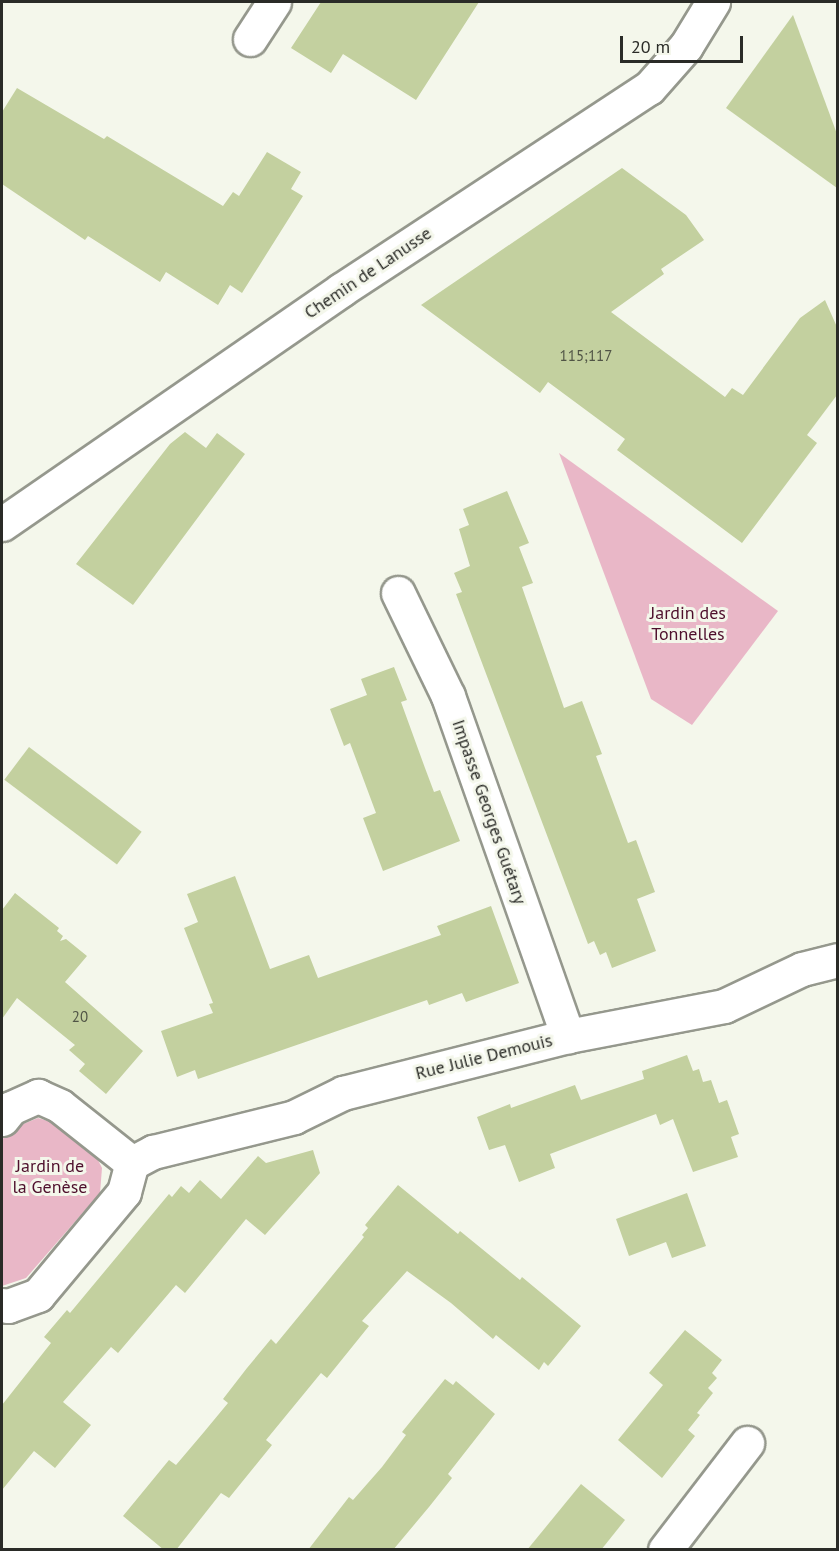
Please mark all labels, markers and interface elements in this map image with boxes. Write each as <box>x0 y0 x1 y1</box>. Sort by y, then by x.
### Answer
scale bar <box>623 24 746 62</box>
text: 20 m <box>631 35 670 58</box>
street label: Chemin de Lanusse <box>300 222 436 324</box>
house number: 115;117 <box>560 347 612 365</box>
park label: Jardin des Tonnelles <box>650 603 726 646</box>
street label: Impasse Georges Guétary <box>447 717 531 907</box>
house number: 20 <box>72 1008 88 1026</box>
street label: Rue Julie Demouis <box>413 1030 555 1084</box>
park label: Jardin de la Genèse <box>13 1156 87 1198</box>

